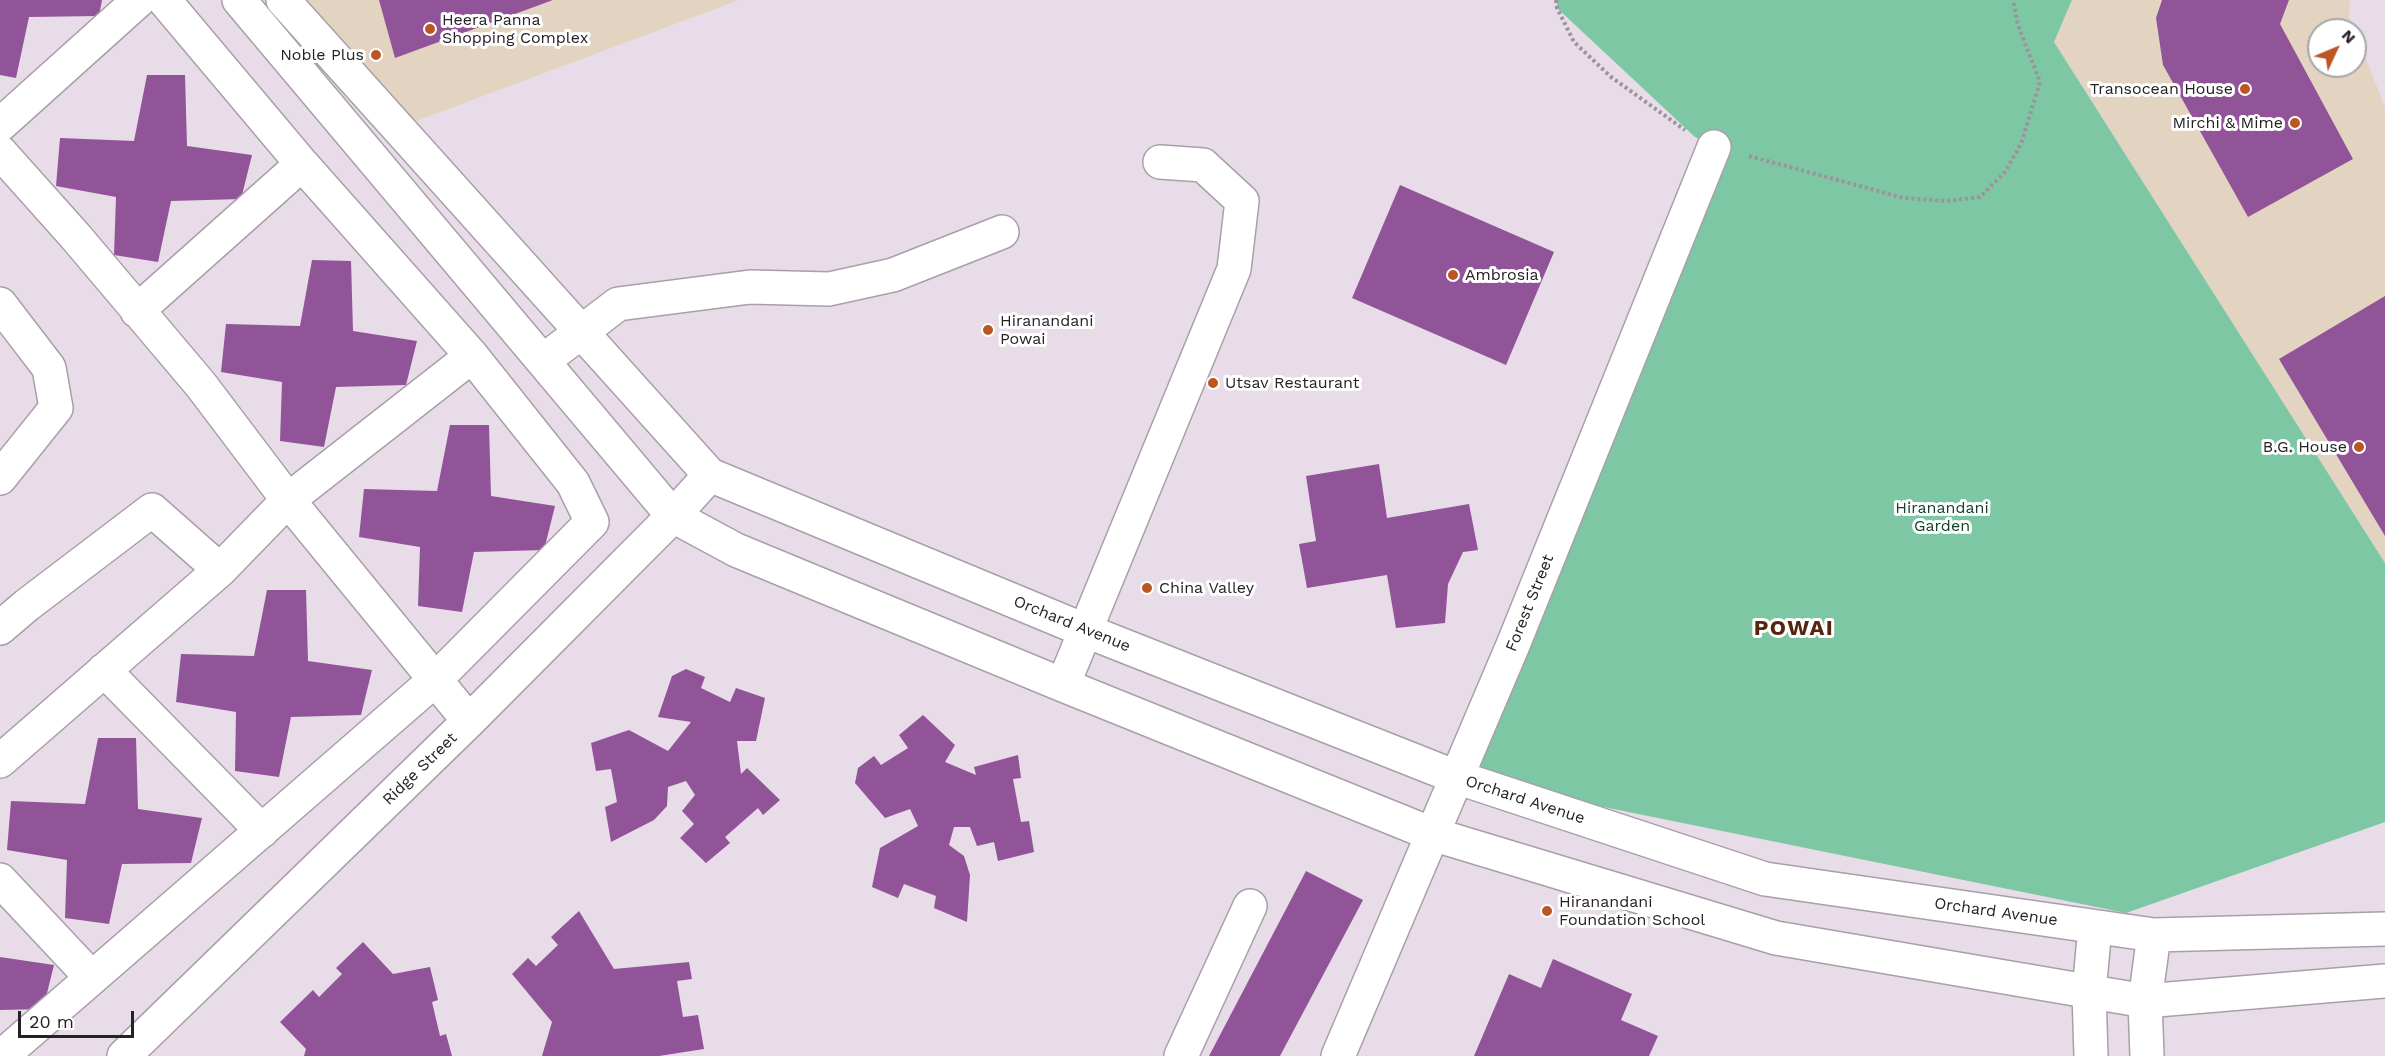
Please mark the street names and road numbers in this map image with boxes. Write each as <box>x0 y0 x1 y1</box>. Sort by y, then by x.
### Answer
street label: Forest Street <box>1502 552 1558 654</box>
street label: Orchard Avenue <box>1011 592 1133 656</box>
street label: Ridge Street <box>379 729 461 809</box>
street label: Orchard Avenue <box>1463 772 1587 828</box>
street label: Orchard Avenue <box>1933 894 2059 930</box>

